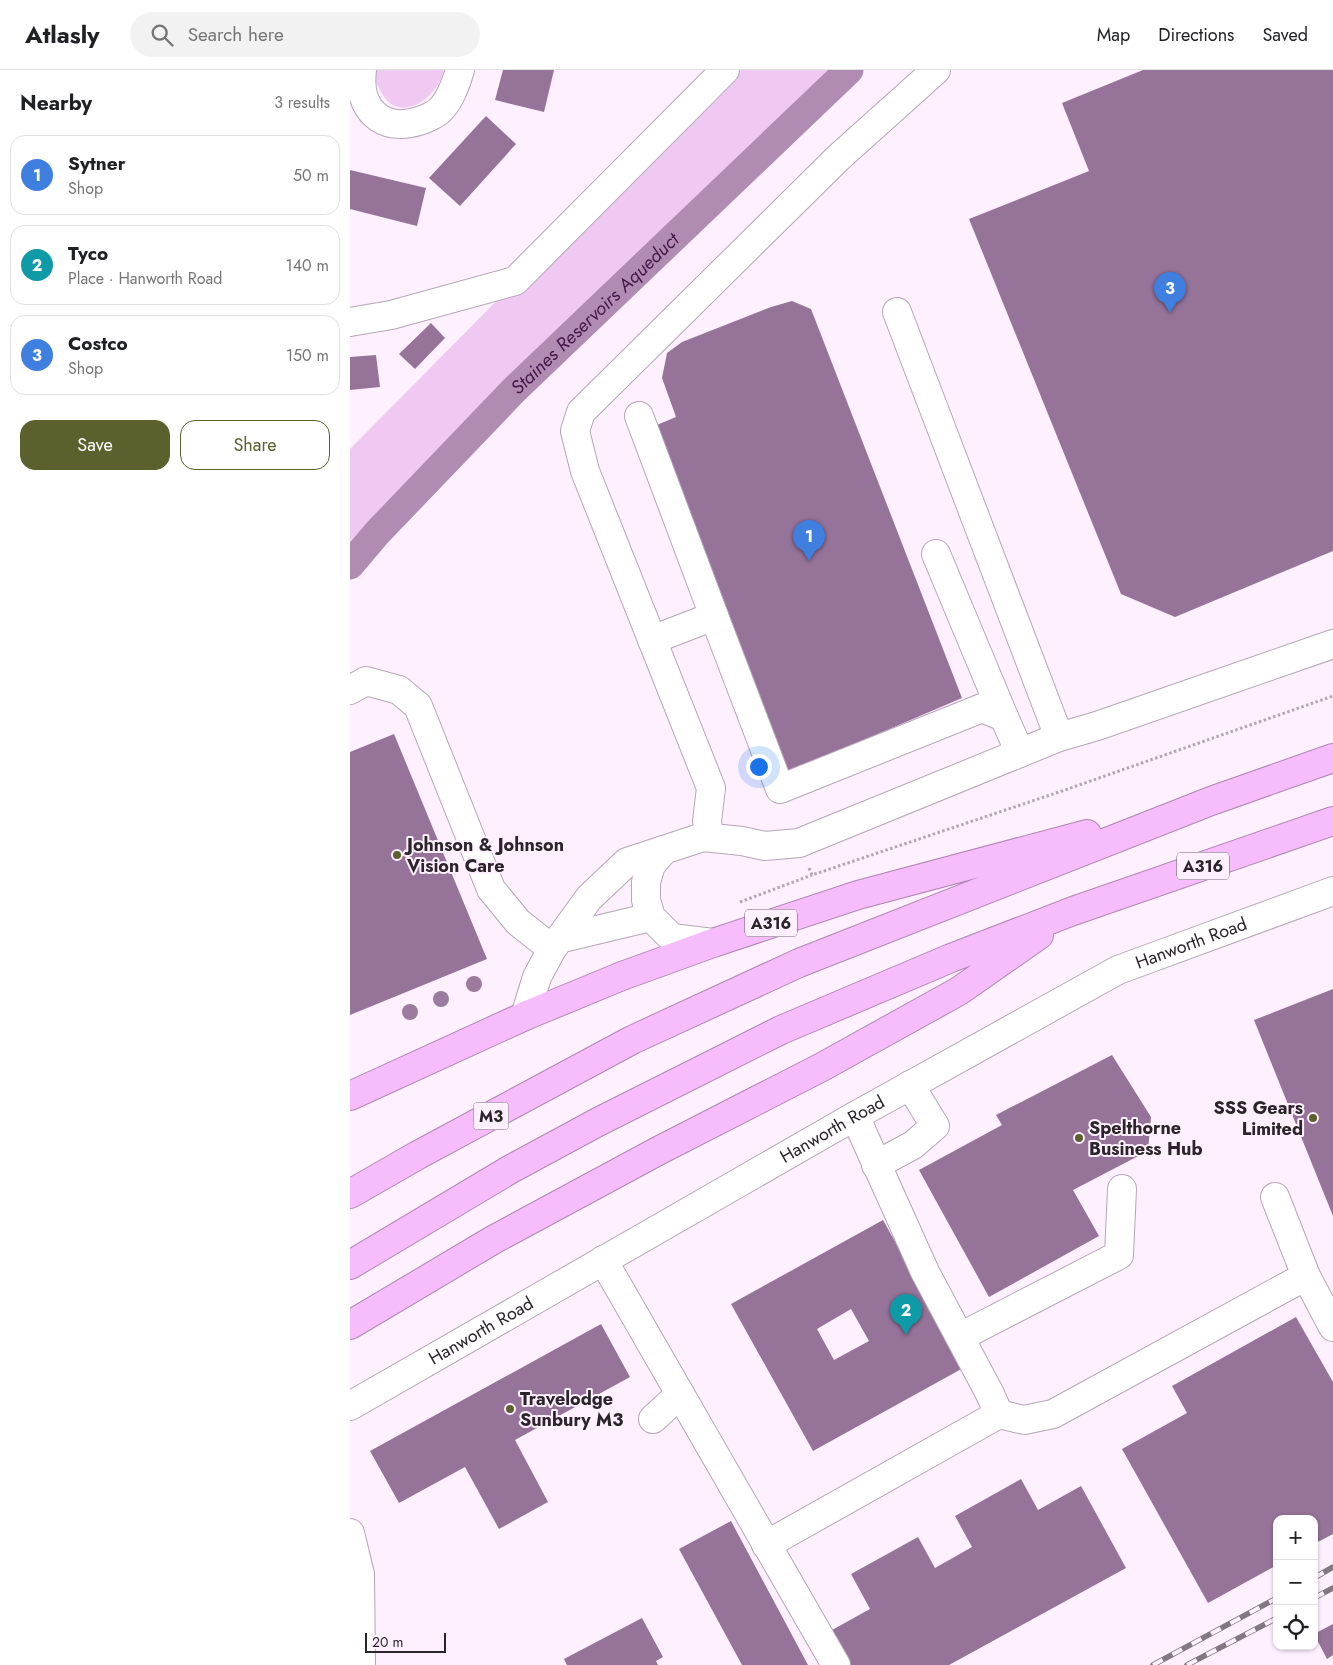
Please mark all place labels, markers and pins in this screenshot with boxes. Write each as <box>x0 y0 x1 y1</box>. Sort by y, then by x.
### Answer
pin: 3 <box>1154 272 1186 313</box>
pin: 1 <box>793 520 825 561</box>
place label: Johnson & Johnson Vision Care <box>404 832 564 879</box>
marker: Johnson & Johnson Vision Care <box>391 849 403 861</box>
place label: SSS Gears Limited <box>1214 1095 1303 1142</box>
marker: SSS Gears Limited <box>1307 1112 1319 1124</box>
place label: Spelthorne Business Hub <box>1089 1115 1203 1162</box>
marker: Spelthorne Business Hub <box>1073 1132 1085 1144</box>
pin: 2 <box>890 1294 922 1335</box>
place label: Travelodge Sunbury M3 <box>520 1386 623 1433</box>
marker: Travelodge Sunbury M3 <box>504 1403 516 1415</box>

